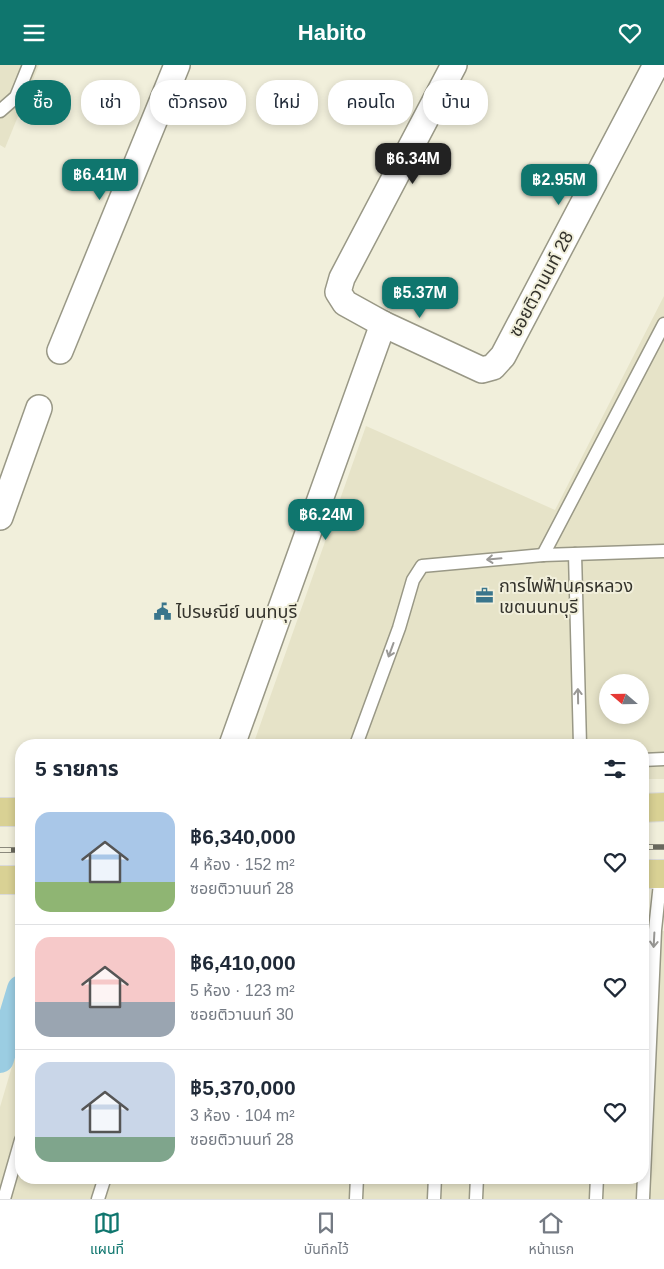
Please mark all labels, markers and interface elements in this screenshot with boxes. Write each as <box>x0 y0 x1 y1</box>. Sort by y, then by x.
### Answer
icon: menu <box>20 19 48 47</box>
icon: heart <box>616 19 644 47</box>
text: Habito <box>298 20 366 45</box>
chip: ซื้อ <box>15 80 71 125</box>
chip: เช่า <box>81 80 140 125</box>
chip: ตัวกรอง <box>150 80 246 125</box>
chip: ใหม่ <box>256 80 318 125</box>
chip: คอนโด <box>328 80 413 125</box>
chip: บ้าน <box>423 80 488 125</box>
pin: ฿6.34M <box>372 143 454 185</box>
text: ฿6.34M <box>386 150 440 167</box>
pin: ฿6.41M <box>59 159 141 201</box>
pin: ฿2.95M <box>518 163 600 206</box>
text: ฿6.41M <box>73 166 127 183</box>
text: ฿2.95M <box>532 171 586 188</box>
street label: ซอยติวานนท์ 28 <box>505 228 577 340</box>
pin: ฿5.37M <box>379 277 461 319</box>
text: ฿5.37M <box>393 284 447 301</box>
pin: ฿6.24M <box>285 499 367 541</box>
text: ฿6.24M <box>299 506 353 523</box>
one-way arrow <box>487 555 503 564</box>
place label: การไฟฟ้านครหลวง เขตนนทบุรี <box>499 576 633 618</box>
office icon: การไฟฟ้านครหลวง เขตนนทบุรี <box>475 586 495 606</box>
public building icon: ไปรษณีย์ นนทบุรี <box>152 602 172 622</box>
place label: ไปรษณีย์ นนทบุรี <box>175 602 297 623</box>
one-way arrow <box>386 642 395 658</box>
north arrow <box>599 674 649 724</box>
map controls <box>599 674 649 724</box>
one-way arrow <box>574 689 583 705</box>
icon: filters <box>601 755 629 783</box>
text: 5 รายการ <box>35 757 119 780</box>
text: ฿6,340,000 <box>190 825 296 848</box>
icon: home <box>75 832 135 892</box>
icon: heart <box>601 848 629 876</box>
text: 4 ห้อง · 152 m² <box>190 856 295 873</box>
text: ซอยติวานนท์ 28 <box>190 880 294 897</box>
one-way arrow <box>650 932 659 948</box>
text: ฿6,410,000 <box>190 951 296 974</box>
icon: home <box>75 957 135 1017</box>
icon: heart <box>601 973 629 1001</box>
text: 5 ห้อง · 123 m² <box>190 982 295 999</box>
text: ซอยติวานนท์ 30 <box>190 1006 294 1023</box>
text: ฿5,370,000 <box>190 1076 296 1099</box>
icon: home <box>75 1082 135 1142</box>
icon: heart <box>601 1098 629 1126</box>
text: 3 ห้อง · 104 m² <box>190 1107 295 1124</box>
text: ซอยติวานนท์ 28 <box>190 1131 294 1148</box>
tab: แผนที่ <box>90 1209 124 1260</box>
tab: บันทึกไว้ <box>304 1209 349 1260</box>
tab: หน้าแรก <box>529 1209 574 1260</box>

